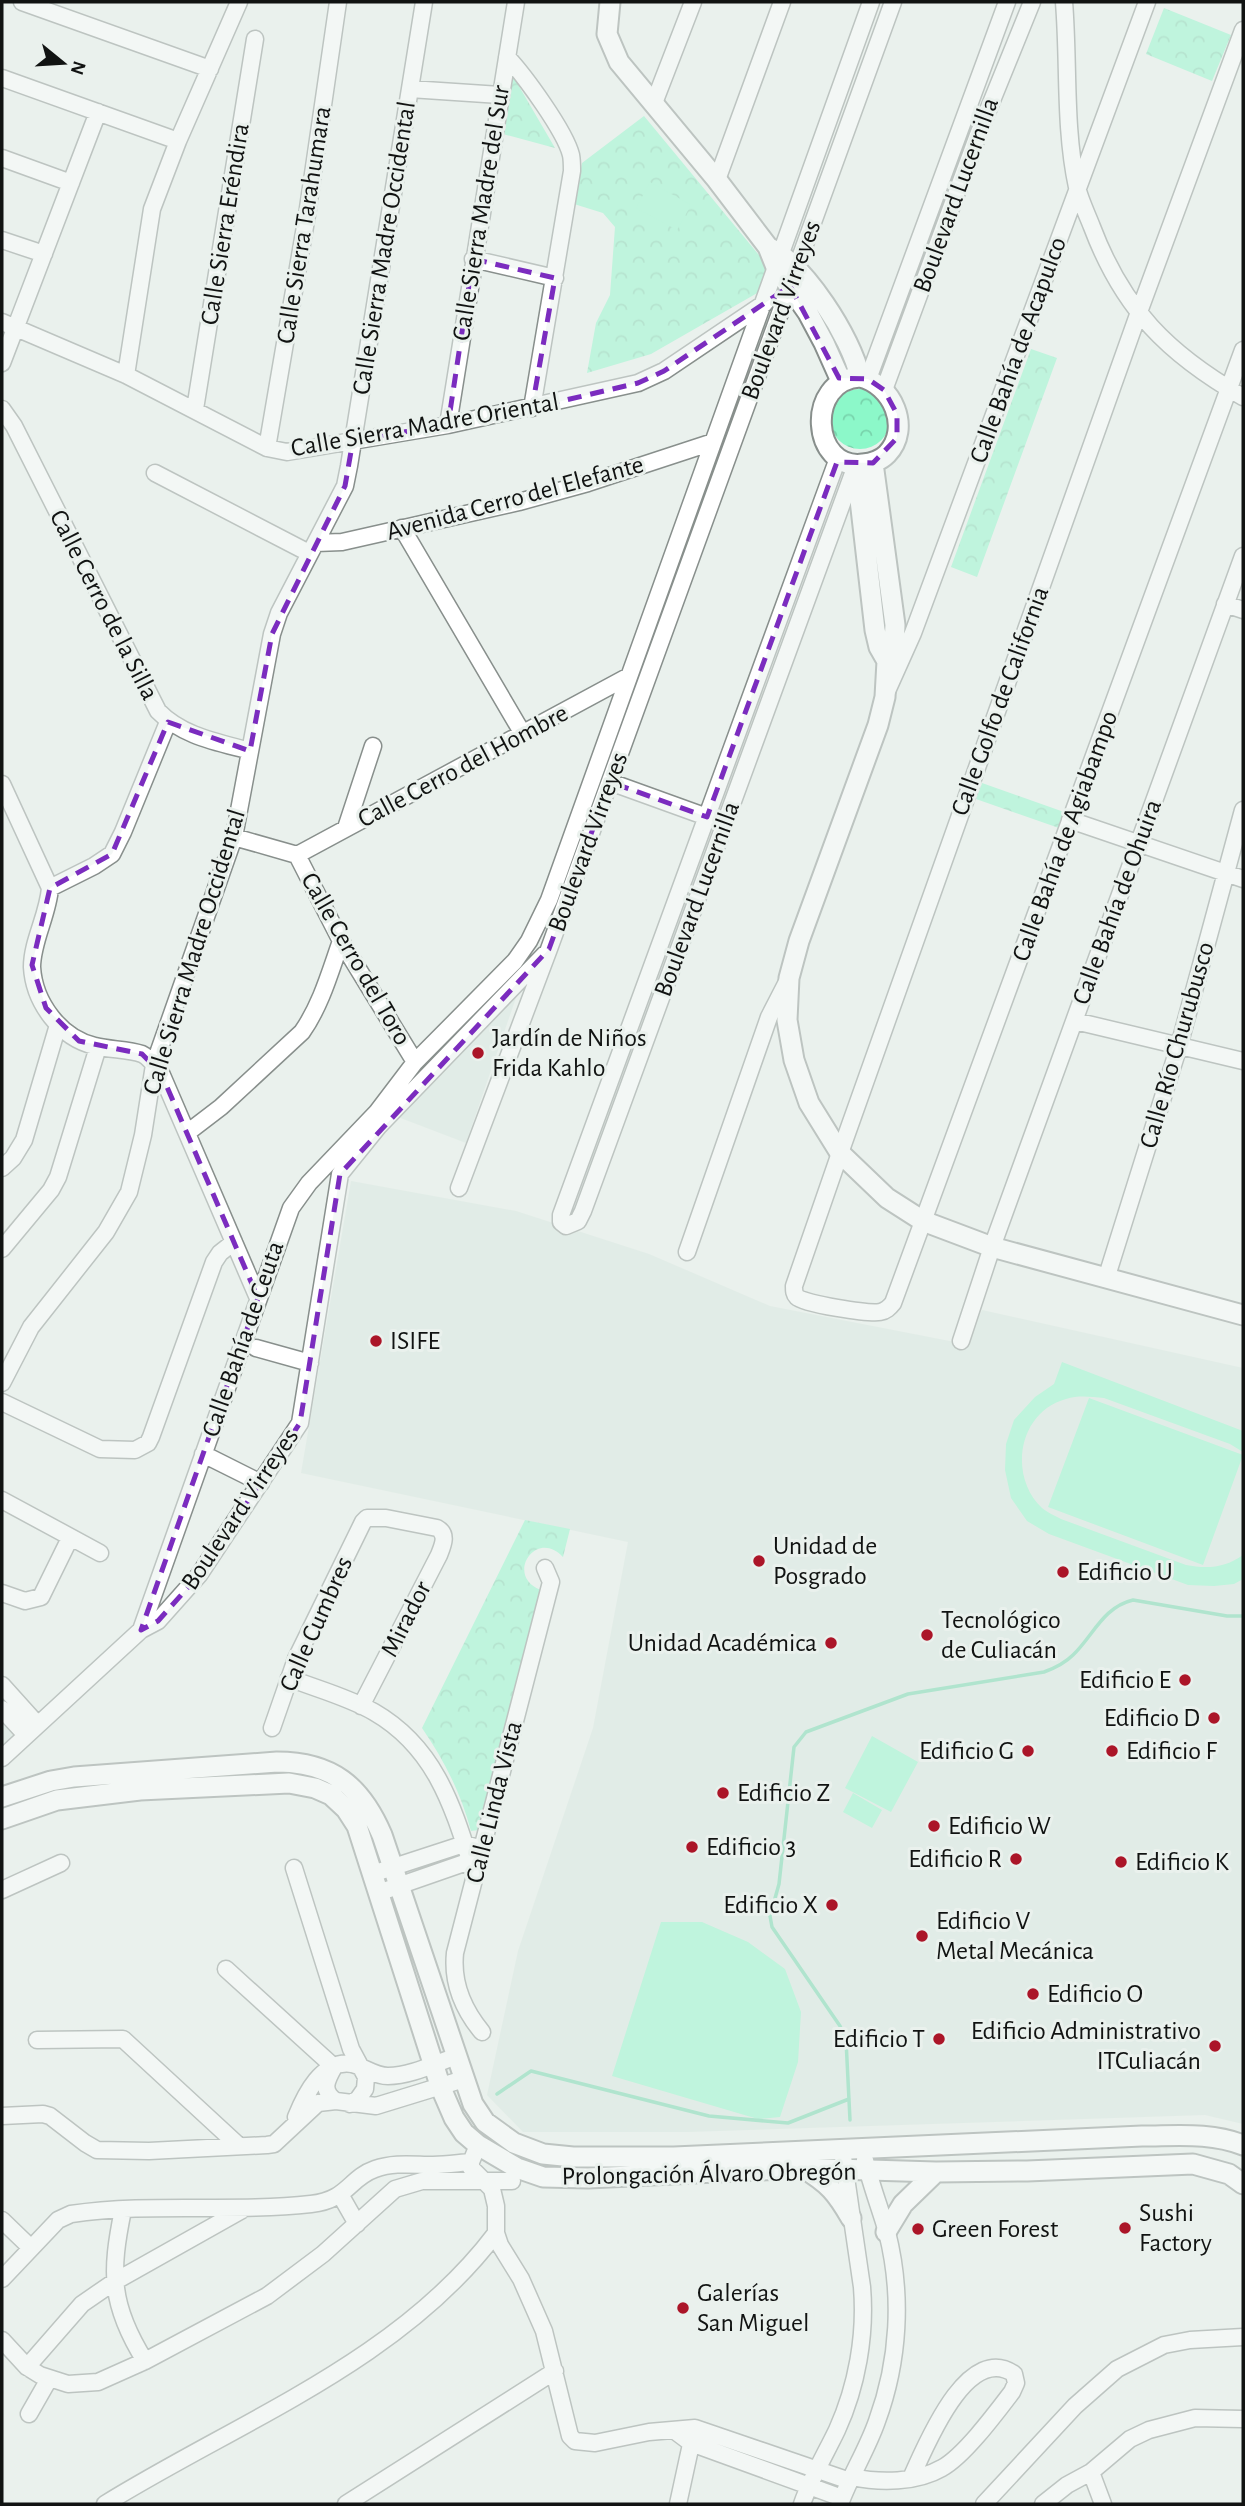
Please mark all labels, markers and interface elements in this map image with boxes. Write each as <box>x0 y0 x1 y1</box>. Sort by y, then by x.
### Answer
north arrow <box>28 28 98 98</box>
text: N <box>67 59 89 77</box>
street label: Calle Sierra Madre del Sur <box>448 83 514 343</box>
street label: Boulevard Lucernilla <box>909 94 1003 296</box>
street label: Calle Sierra Madre Occidental <box>348 99 420 397</box>
street label: Calle Sierra Tarahumara <box>272 104 336 346</box>
street label: Calle Sierra Eréndira <box>196 121 254 327</box>
street label: Boulevard Virreyes <box>737 217 825 403</box>
street label: Calle Bahía de Acapulco <box>965 233 1071 467</box>
street label: Calle Sierra Madre Oriental <box>289 389 561 461</box>
street label: Avenida Cerro del Elefante <box>384 451 646 545</box>
street label: Calle Cerro de la Silla <box>45 506 163 704</box>
street label: Calle Golfo de California <box>946 583 1054 819</box>
street label: Calle Cerro del Hombre <box>354 700 572 832</box>
street label: Calle Bahía de Agiabampo <box>1008 707 1122 965</box>
street label: Boulevard Virreyes <box>544 749 632 935</box>
street label: Calle Bahía de Ohuira <box>1068 796 1166 1008</box>
street label: Boulevard Lucernilla <box>650 798 744 1000</box>
street label: Calle Sierra Madre Occidental <box>138 806 250 1098</box>
street label: Calle Cerro del Toro <box>296 868 416 1050</box>
street label: Calle Río Churubusco <box>1135 939 1219 1151</box>
place label: Jardín de Niños Frida Kahlo <box>492 1025 647 1081</box>
marker: Jardín de Niños Frida Kahlo <box>470 1045 486 1061</box>
street label: Calle Bahía de Ceuta <box>197 1238 289 1440</box>
place label: ISIFE <box>390 1328 440 1354</box>
marker: ISIFE <box>368 1333 384 1349</box>
street label: Boulevard Virreyes <box>176 1424 304 1594</box>
place label: Unidad de Posgrado <box>773 1533 877 1589</box>
street label: Calle Cumbres <box>275 1553 357 1695</box>
marker: Unidad de Posgrado <box>751 1553 767 1569</box>
place label: Edificio U <box>1077 1559 1173 1585</box>
marker: Edificio U <box>1055 1564 1071 1580</box>
street label: Mirador <box>376 1576 436 1661</box>
place label: Tecnológico de Culiacán <box>941 1607 1061 1663</box>
marker: Tecnológico de Culiacán <box>919 1627 935 1643</box>
place label: Unidad Académica <box>628 1630 817 1656</box>
marker: Unidad Académica <box>823 1635 839 1651</box>
place label: Edificio E <box>1079 1667 1171 1693</box>
marker: Edificio E <box>1177 1672 1193 1688</box>
place label: Edificio D <box>1104 1705 1200 1731</box>
marker: Edificio D <box>1206 1710 1222 1726</box>
street label: Calle Linda Vista <box>461 1718 527 1886</box>
place label: Edificio G <box>919 1738 1014 1764</box>
place label: Edificio F <box>1126 1738 1217 1764</box>
marker: Edificio G <box>1020 1743 1036 1759</box>
marker: Edificio F <box>1104 1743 1120 1759</box>
place label: Edificio Z <box>737 1780 830 1806</box>
marker: Edificio Z <box>715 1785 731 1801</box>
place label: Edificio W <box>948 1813 1051 1839</box>
marker: Edificio W <box>926 1818 942 1834</box>
place label: Edificio 3 <box>706 1834 796 1860</box>
marker: Edificio 3 <box>684 1839 700 1855</box>
place label: Edificio R <box>908 1846 1002 1872</box>
place label: Edificio K <box>1135 1849 1229 1875</box>
marker: Edificio R <box>1008 1851 1024 1867</box>
marker: Edificio K <box>1113 1854 1129 1870</box>
place label: Edificio X <box>723 1892 818 1918</box>
marker: Edificio X <box>824 1897 840 1913</box>
place label: Edificio V Metal Mecánica <box>936 1908 1094 1964</box>
marker: Edificio V Metal Mecánica <box>914 1928 930 1944</box>
place label: Edificio O <box>1047 1981 1143 2007</box>
marker: Edificio O <box>1025 1986 1041 2002</box>
place label: Edificio Administrativo ITCuliacán <box>971 2018 1201 2074</box>
place label: Edificio T <box>833 2026 925 2052</box>
marker: Edificio T <box>931 2031 947 2047</box>
marker: Edificio Administrativo ITCuliacán <box>1207 2038 1223 2054</box>
street label: Prolongación Álvaro Obregón <box>561 2156 857 2190</box>
place label: Sushi Factory <box>1139 2200 1212 2256</box>
place label: Green Forest <box>932 2216 1058 2242</box>
marker: Sushi Factory <box>1117 2220 1133 2236</box>
marker: Green Forest <box>910 2221 926 2237</box>
place label: Galerías San Miguel <box>697 2280 809 2336</box>
marker: Galerías San Miguel <box>675 2300 691 2316</box>

